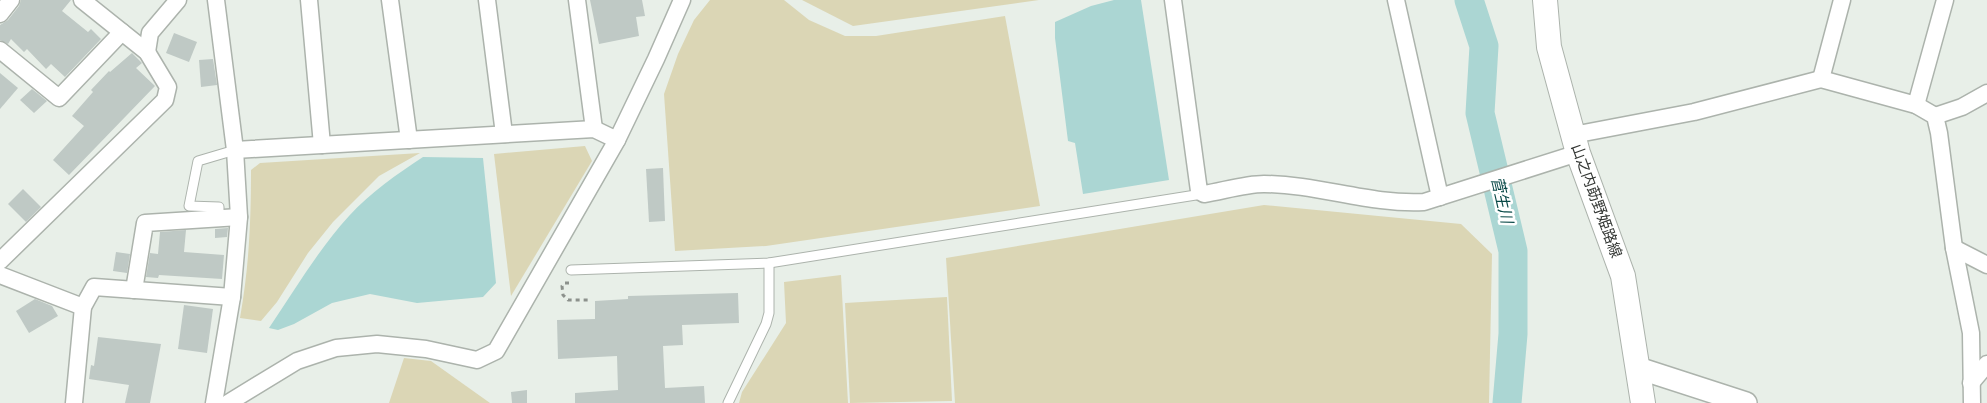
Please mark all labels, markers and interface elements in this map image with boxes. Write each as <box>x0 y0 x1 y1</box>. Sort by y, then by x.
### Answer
street label: 山之内莇野姫路線 <box>1567 141 1625 261</box>
water label: 菅生川 <box>1486 174 1516 227</box>

